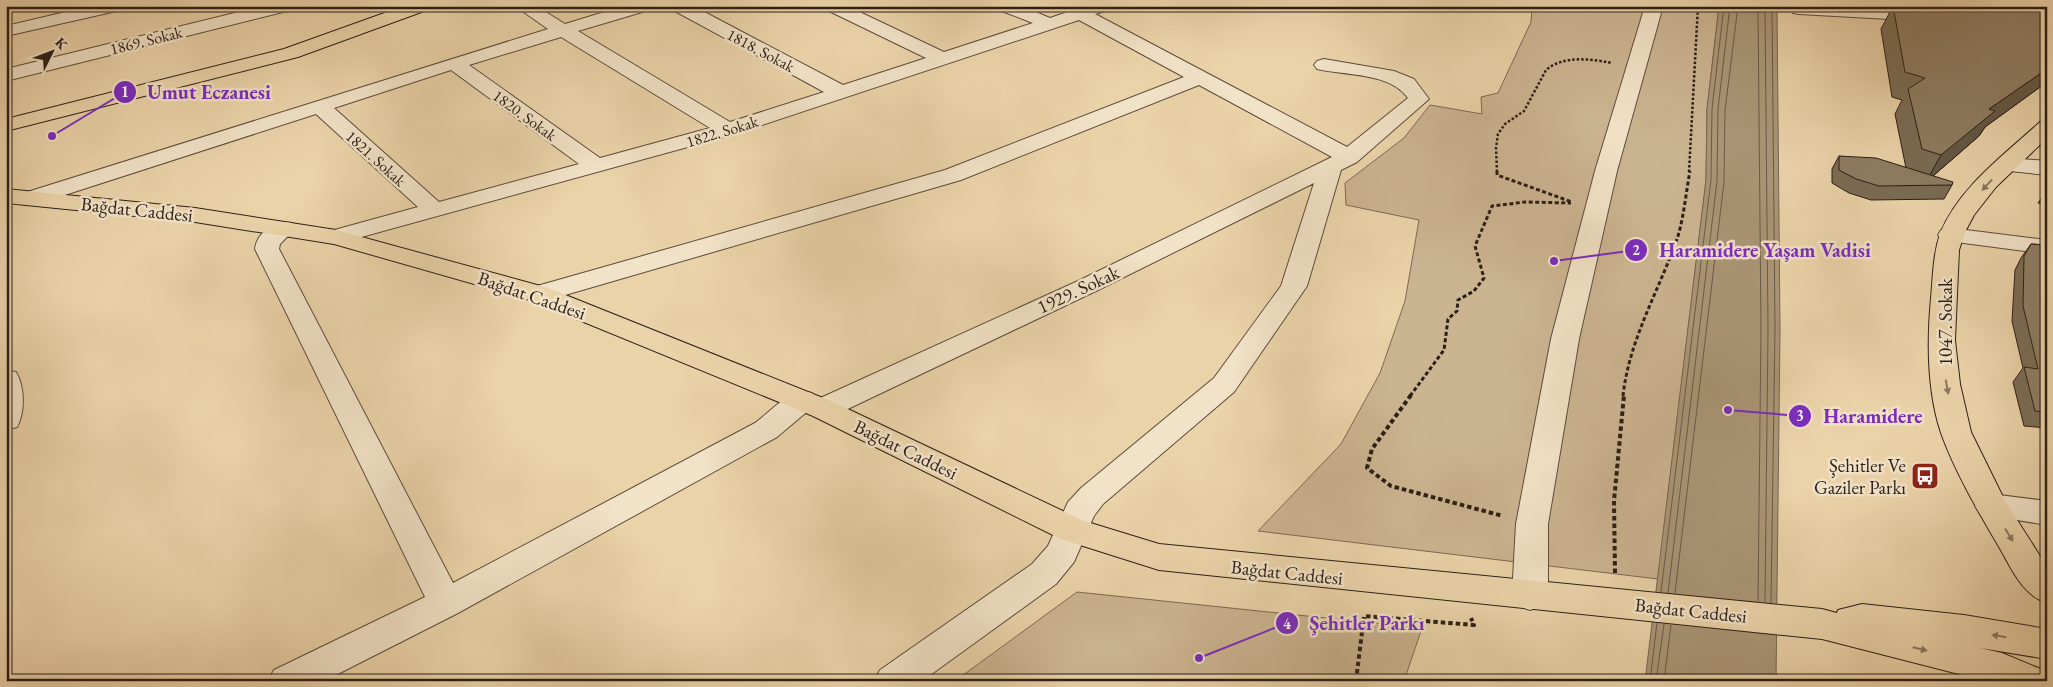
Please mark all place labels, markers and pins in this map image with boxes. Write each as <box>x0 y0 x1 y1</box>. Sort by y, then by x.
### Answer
callout: Umut Eczanesi <box>112 74 281 109</box>
callout: Haramidere Yaşam Vadisi <box>1624 233 1881 268</box>
callout: Haramidere <box>1788 398 1932 433</box>
place label: Şehitler Ve Gaziler Parkı <box>1814 453 1906 500</box>
bus stop icon: Şehitler Ve Gaziler Parkı <box>1910 461 1940 491</box>
callout: Şehitler Parkı <box>1274 606 1434 641</box>

